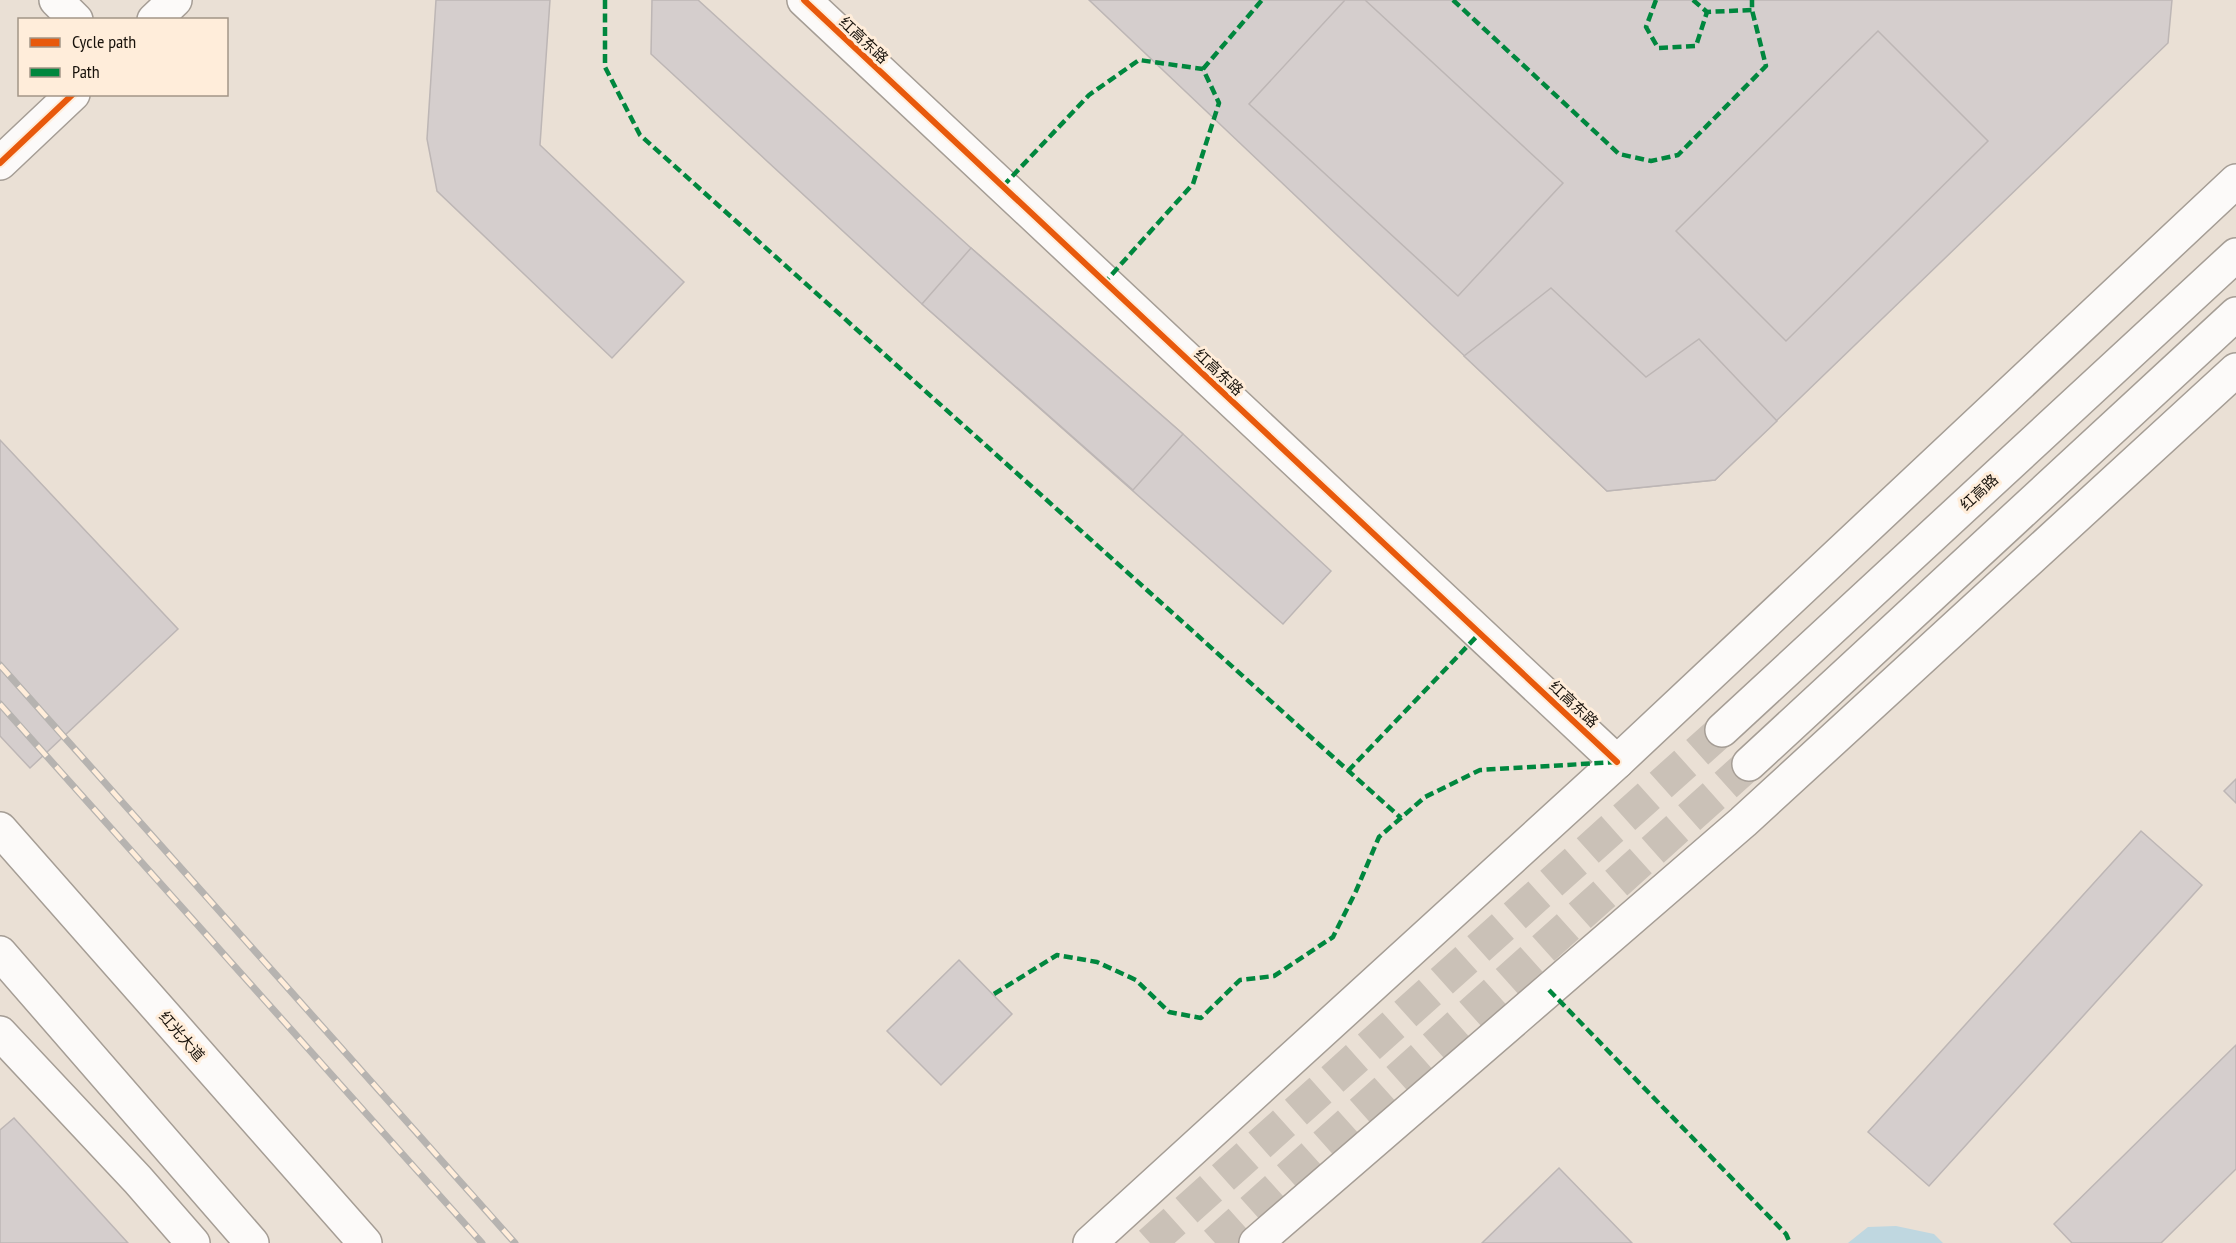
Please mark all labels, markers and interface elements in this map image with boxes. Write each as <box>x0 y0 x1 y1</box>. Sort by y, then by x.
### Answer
street label: 红高东路 <box>836 13 892 67</box>
legend <box>18 18 228 96</box>
text: Cycle path <box>72 30 136 53</box>
text: Path <box>72 60 100 83</box>
street label: 红高东路 <box>1191 345 1247 399</box>
street label: 红高路 <box>1956 470 2002 514</box>
street label: 红高东路 <box>1546 677 1602 731</box>
street label: 红光大道 <box>155 1007 209 1065</box>

